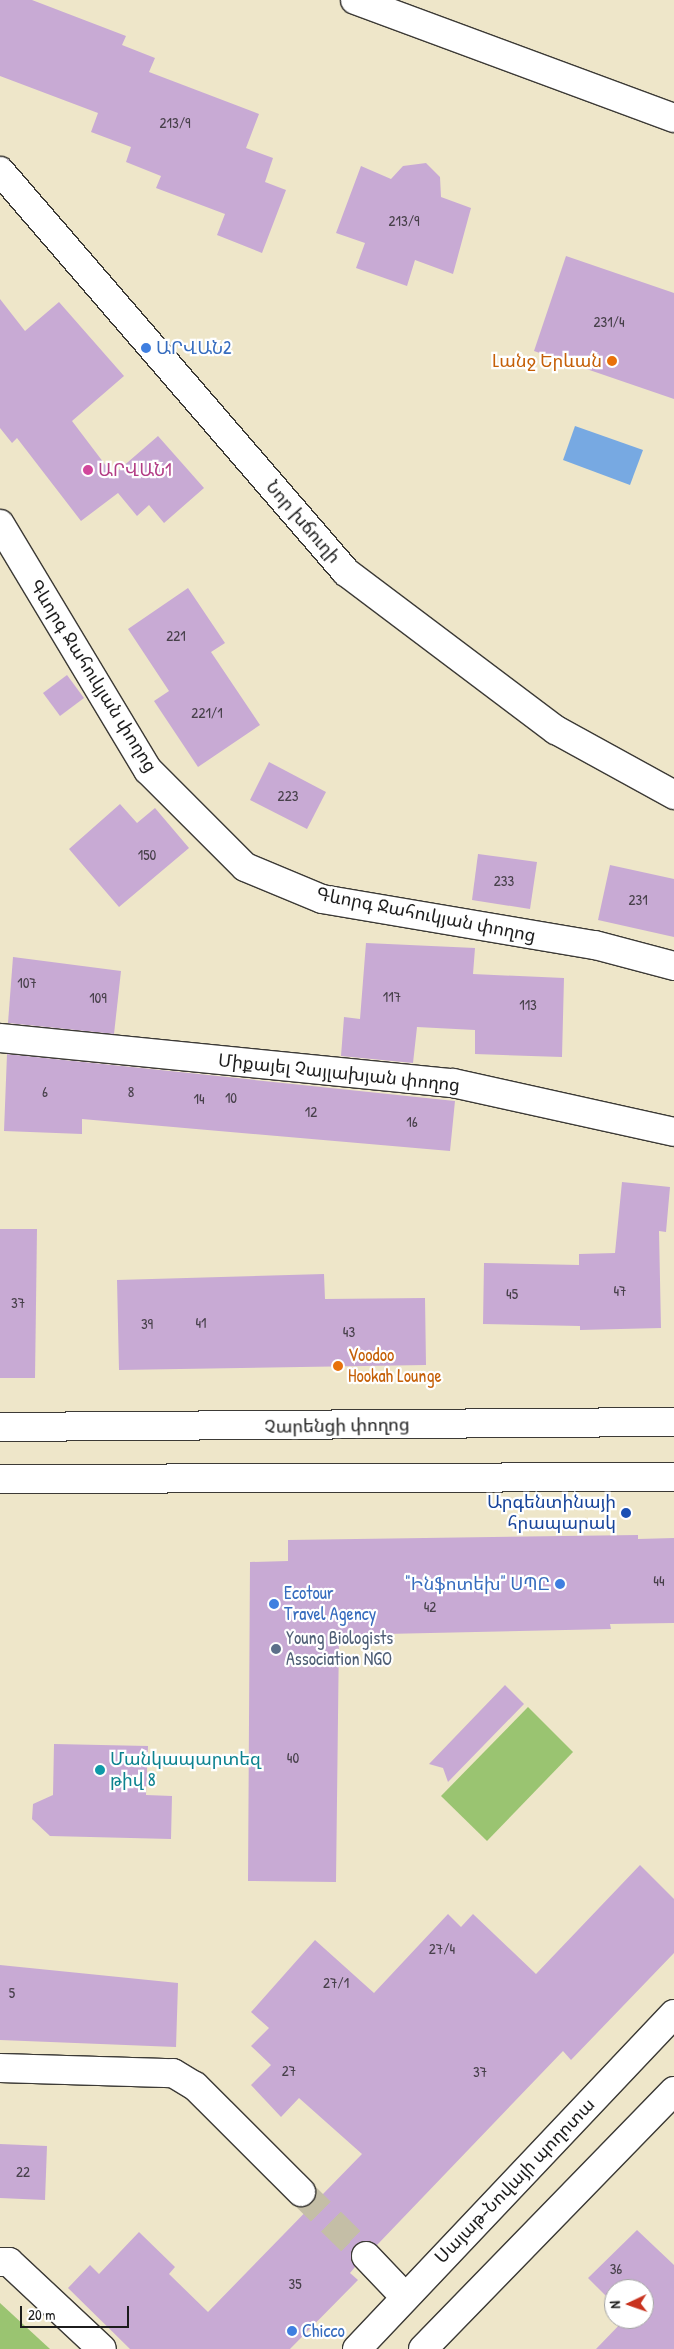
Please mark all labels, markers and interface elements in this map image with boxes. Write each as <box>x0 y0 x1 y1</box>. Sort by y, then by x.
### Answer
house number: 213/9 <box>159 114 191 132</box>
house number: 213/9 <box>388 212 420 230</box>
house number: 231/4 <box>593 313 625 331</box>
place label: ԱՐՎԱՆ2 <box>156 337 231 359</box>
marker: ԱՐՎԱՆ2 <box>140 342 152 354</box>
place label: Լանջ Երևան <box>492 350 602 372</box>
marker: Լանջ Երևան <box>606 355 618 367</box>
place label: ԱՐՎԱՆ1 <box>98 459 172 481</box>
marker: ԱՐՎԱՆ1 <box>82 464 94 476</box>
street label: Նոր խճուղի <box>261 476 345 568</box>
street label: Գևորգ Ջահուկյան փողոց <box>25 576 161 776</box>
house number: 221 <box>166 627 186 645</box>
house number: 221/1 <box>191 704 223 722</box>
house number: 223 <box>278 787 298 805</box>
house number: 150 <box>138 846 156 864</box>
house number: 233 <box>494 872 514 890</box>
street label: Գևորգ Ջահուկյան փողոց <box>314 883 538 947</box>
house number: 231 <box>628 891 648 909</box>
house number: 107 <box>17 974 37 992</box>
house number: 117 <box>383 988 401 1006</box>
house number: 109 <box>89 989 107 1007</box>
house number: 113 <box>519 996 537 1014</box>
street label: Միքայել Չայլախյան փողոց <box>217 1050 461 1096</box>
house number: 6 <box>42 1083 48 1101</box>
house number: 8 <box>128 1083 134 1101</box>
house number: 10 <box>225 1089 237 1107</box>
house number: 14 <box>193 1090 205 1108</box>
house number: 12 <box>305 1103 317 1121</box>
house number: 16 <box>406 1113 418 1131</box>
house number: 47 <box>613 1282 627 1300</box>
house number: 45 <box>506 1285 518 1303</box>
house number: 37 <box>11 1294 25 1312</box>
house number: 41 <box>195 1314 207 1332</box>
house number: 39 <box>141 1315 153 1333</box>
house number: 43 <box>343 1323 355 1341</box>
place label: Voodoo Hookah Lounge <box>348 1345 442 1388</box>
marker: Voodoo Hookah Lounge <box>332 1360 344 1372</box>
street label: Չարենցի փողոց <box>264 1414 410 1438</box>
place label: Արգենտինայի հրապարակ <box>487 1492 616 1535</box>
marker: Արգենտինայի հրապարակ <box>620 1507 632 1519</box>
house number: 44 <box>653 1572 665 1590</box>
place label: "Ինֆոտեխ" ՍՊԸ <box>405 1573 550 1595</box>
marker: "Ինֆոտեխ" ՍՊԸ <box>554 1578 566 1590</box>
place label: Ecotour Travel Agency <box>284 1583 376 1626</box>
marker: Ecotour Travel Agency <box>268 1598 280 1610</box>
house number: 42 <box>424 1598 436 1616</box>
place label: Young Biologists Association NGO <box>286 1628 393 1670</box>
marker: Young Biologists Association NGO <box>270 1643 282 1655</box>
place label: Մանկապարտեզ թիվ 8 <box>110 1749 261 1792</box>
house number: 40 <box>287 1749 299 1767</box>
marker: Մանկապարտեզ թիվ 8 <box>94 1764 106 1776</box>
house number: 27/4 <box>429 1940 455 1958</box>
house number: 27/1 <box>323 1974 349 1992</box>
house number: 5 <box>9 1984 15 2002</box>
house number: 27 <box>282 2062 296 2080</box>
house number: 37 <box>473 2063 487 2081</box>
street label: Սայաթ-Նովայի պողոտա <box>430 2094 600 2268</box>
house number: 22 <box>16 2163 30 2181</box>
house number: 36 <box>610 2260 622 2278</box>
house number: 35 <box>288 2275 302 2293</box>
north arrow <box>604 2279 654 2329</box>
scale bar <box>22 2296 131 2328</box>
text: N <box>605 2301 624 2309</box>
text: 20 m <box>28 2304 55 2325</box>
place label: Chicco <box>302 2320 345 2342</box>
marker: Chicco <box>286 2325 298 2337</box>

